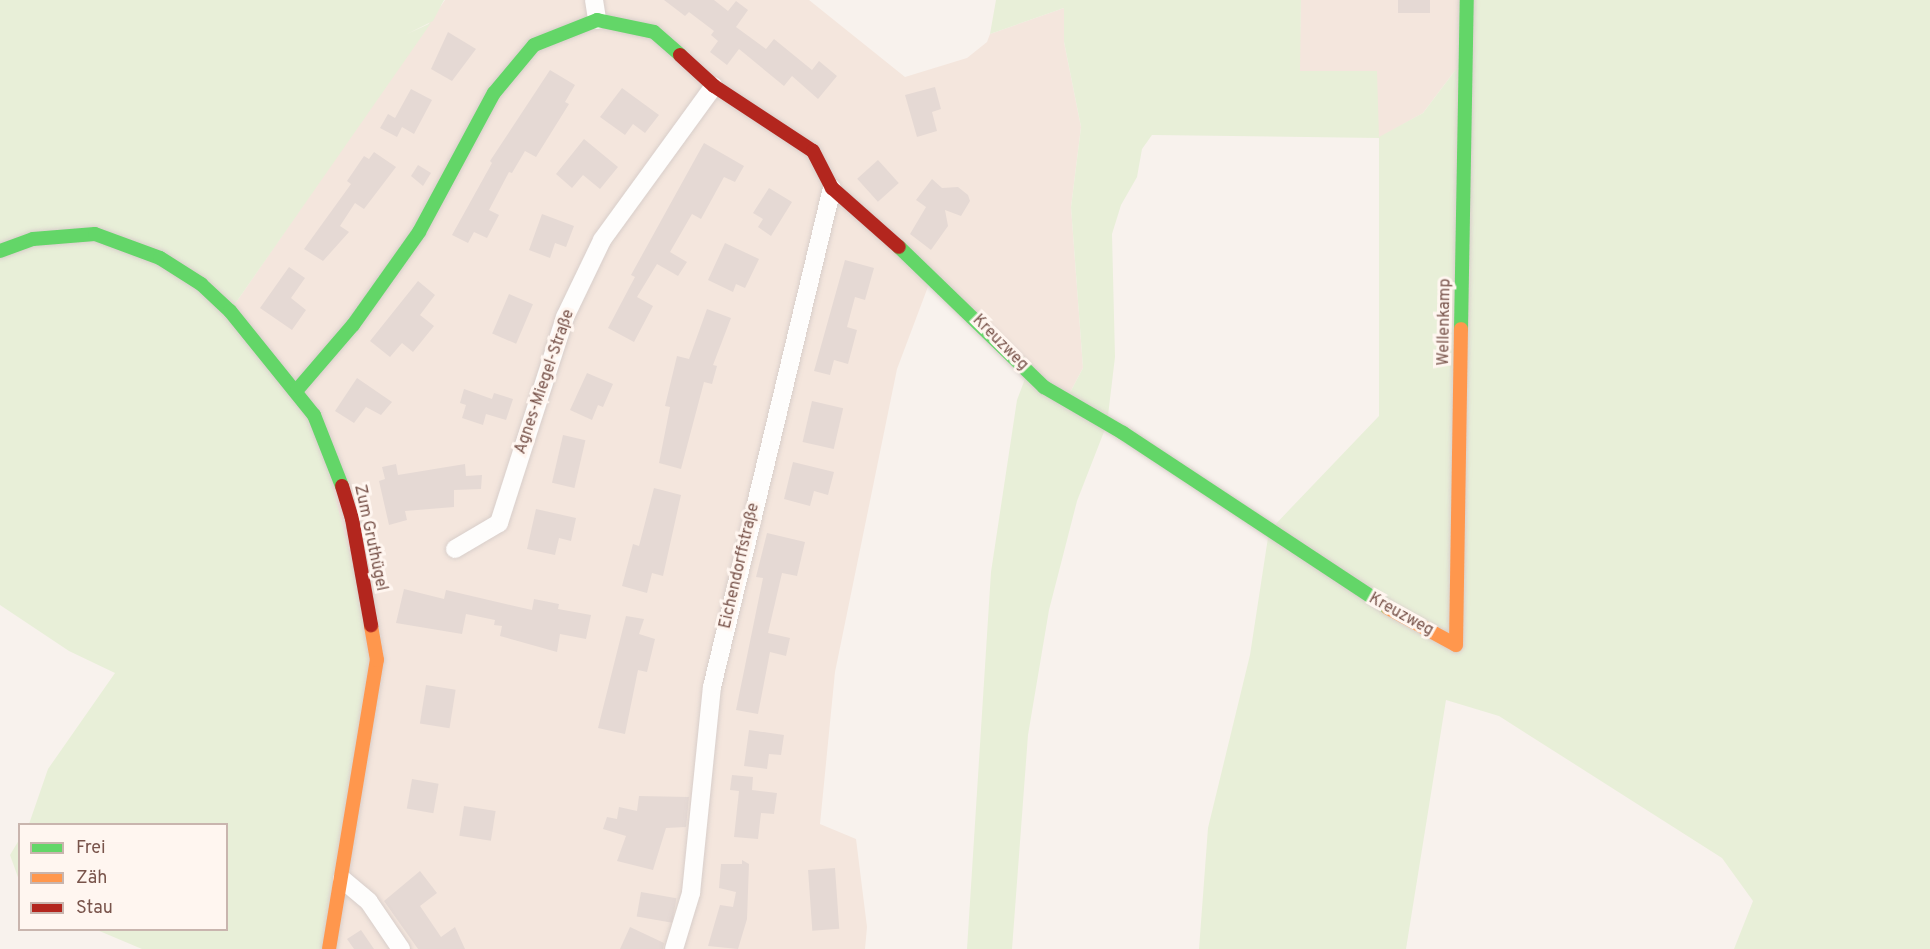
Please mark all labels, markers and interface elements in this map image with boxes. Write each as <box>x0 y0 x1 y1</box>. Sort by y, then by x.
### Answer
street label: Wellenkamp <box>1435 278 1455 366</box>
street label: Agnes-Miegel-Straße <box>511 307 579 457</box>
street label: Kreuzweg <box>968 311 1032 375</box>
street label: Zum Gruthügel <box>349 483 391 593</box>
street label: Eichendorffstraße <box>716 501 764 631</box>
street label: Kreuzweg <box>1365 589 1437 641</box>
legend <box>18 823 228 931</box>
text: Frei <box>76 837 106 860</box>
text: Zäh <box>76 867 107 890</box>
text: Stau <box>76 897 113 920</box>

